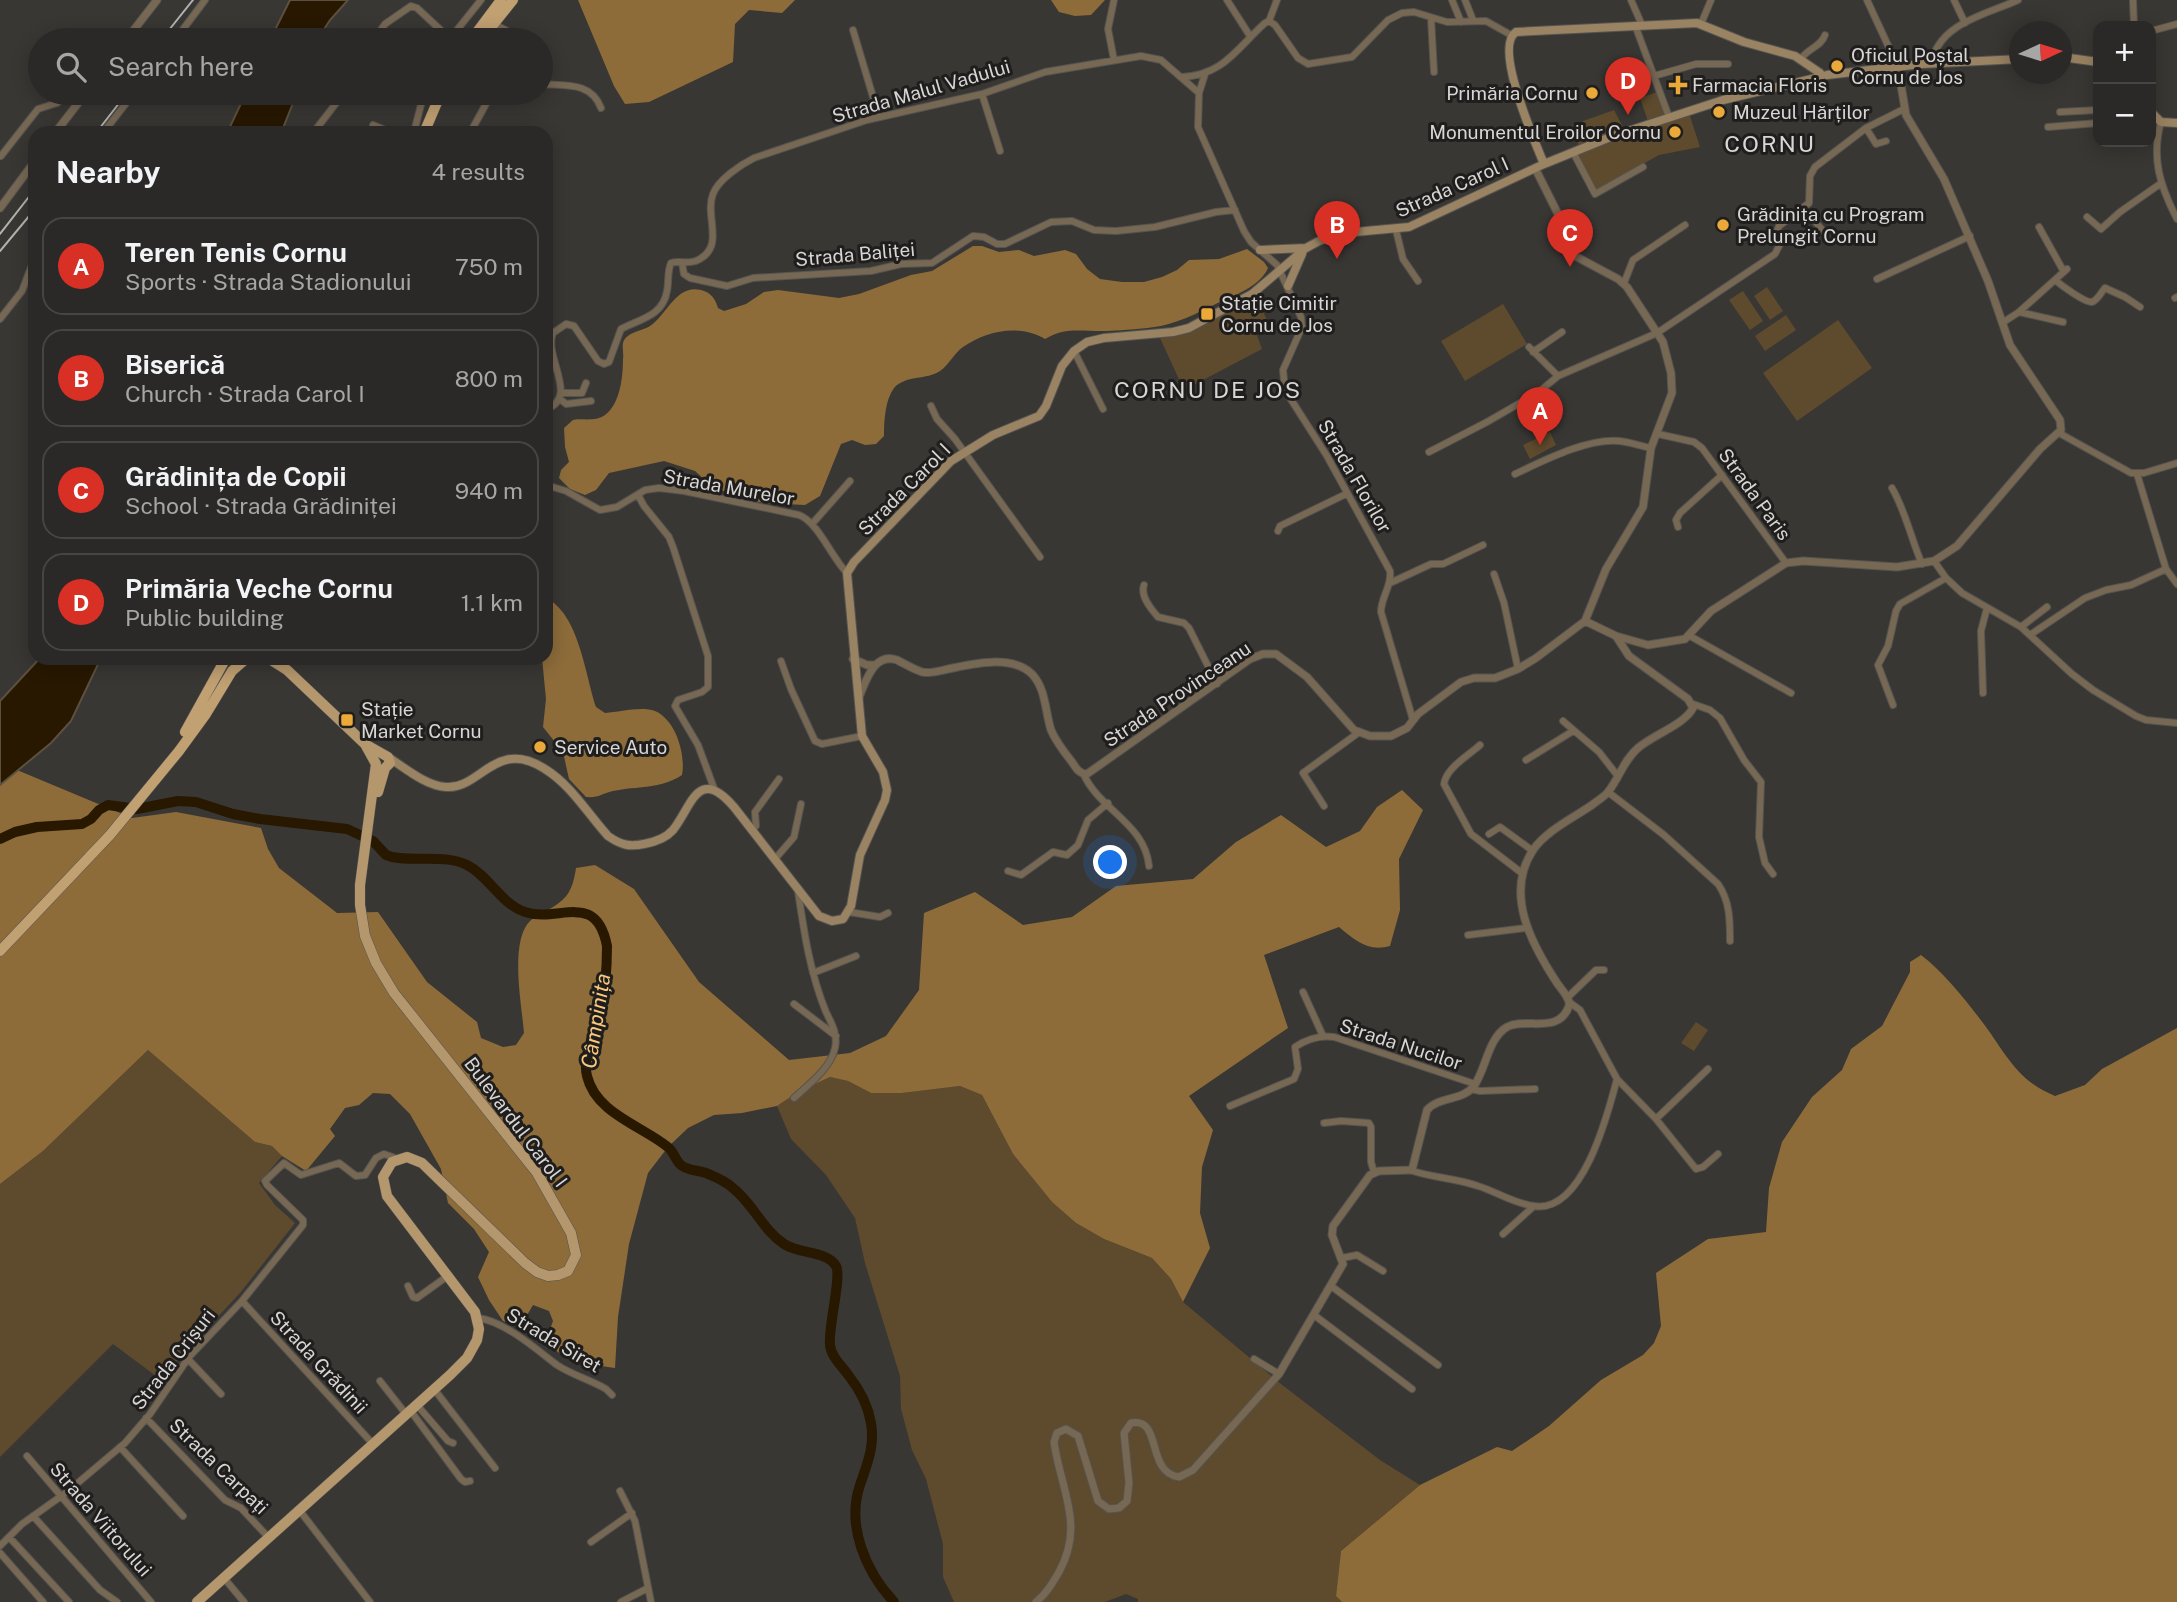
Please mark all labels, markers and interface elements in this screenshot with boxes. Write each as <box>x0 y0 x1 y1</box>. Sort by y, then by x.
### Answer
north arrow <box>2009 21 2072 84</box>
map controls <box>2093 21 2156 147</box>
button: + <box>2093 21 2156 84</box>
search box <box>28 28 553 105</box>
place label: Oficiul Poștal Cornu de Jos <box>1851 44 1969 88</box>
icon: search <box>52 48 90 86</box>
text: Search here <box>108 51 254 82</box>
street label: Strada Malul Vadului <box>830 55 1012 127</box>
pin: D <box>1605 57 1651 115</box>
marker: Oficiul Poștal Cornu de Jos <box>1829 58 1845 74</box>
place label: Farmacia Floris <box>1692 74 1827 96</box>
marker: Farmacia Floris <box>1670 77 1686 93</box>
place label: Primăria Cornu <box>1446 82 1578 104</box>
button: − <box>2093 84 2156 147</box>
marker: Primăria Cornu <box>1584 85 1600 101</box>
place label: Muzeul Hărților <box>1733 101 1870 123</box>
marker: Muzeul Hărților <box>1711 104 1727 120</box>
place label: Monumentul Eroilor Cornu <box>1429 121 1661 143</box>
marker: Monumentul Eroilor Cornu <box>1667 124 1683 140</box>
district label: CORNU <box>1724 130 1816 157</box>
street label: Strada Carol I <box>1392 152 1512 222</box>
text: Nearby <box>56 154 160 190</box>
text: 4 results <box>431 158 525 185</box>
pin: B <box>1314 201 1360 259</box>
place label: Grădinița cu Program Prelungit Cornu <box>1737 203 1925 247</box>
pin: C <box>1547 209 1593 267</box>
marker: Grădinița cu Program Prelungit Cornu <box>1715 217 1731 233</box>
text: Teren Tenis Cornu <box>125 237 347 268</box>
street label: Strada Baliței <box>794 238 916 270</box>
text: A <box>73 253 89 280</box>
text: 750 m <box>455 253 523 280</box>
text: Sports · Strada Stadionului <box>125 268 411 295</box>
place label: Stație Cimitir Cornu de Jos <box>1221 292 1337 336</box>
marker: Stație Cimitir Cornu de Jos <box>1199 306 1215 322</box>
text: Biserică <box>125 349 225 380</box>
text: B <box>73 365 89 392</box>
text: 800 m <box>455 365 523 392</box>
district label: CORNU DE JOS <box>1114 376 1302 403</box>
text: Church · Strada Carol I <box>125 380 365 407</box>
pin: A <box>1517 387 1563 445</box>
street label: Strada Florilor <box>1314 416 1396 536</box>
street label: Strada Carol I <box>853 438 955 540</box>
street label: Strada Paris <box>1714 444 1796 544</box>
text: Grădinița de Copii <box>125 461 346 492</box>
street label: Strada Murelor <box>661 465 797 509</box>
text: C <box>73 477 89 504</box>
text: 940 m <box>455 477 523 504</box>
text: School · Strada Grădiniței <box>125 492 397 519</box>
text: Primăria Veche Cornu <box>125 573 393 604</box>
text: D <box>73 589 89 616</box>
text: 1.1 km <box>461 589 523 616</box>
text: Public building <box>125 604 284 631</box>
street label: Strada Provinceanu <box>1099 637 1255 751</box>
place label: Stație Market Cornu <box>361 698 481 742</box>
marker: Stație Market Cornu <box>339 712 355 728</box>
place label: Service Auto <box>554 736 667 758</box>
marker: Service Auto <box>532 739 548 755</box>
your location <box>1093 845 1127 879</box>
water label: Câmpinița <box>576 972 615 1070</box>
street label: Strada Nucilor <box>1337 1014 1465 1074</box>
street label: Bulevardul Carol I <box>460 1053 572 1191</box>
street label: Strada Siret <box>503 1303 605 1377</box>
street label: Strada Crișuri <box>127 1304 219 1414</box>
street label: Strada Grădinii <box>266 1306 372 1418</box>
street label: Strada Carpați <box>165 1414 273 1518</box>
street label: Strada Viitorului <box>46 1458 156 1580</box>

